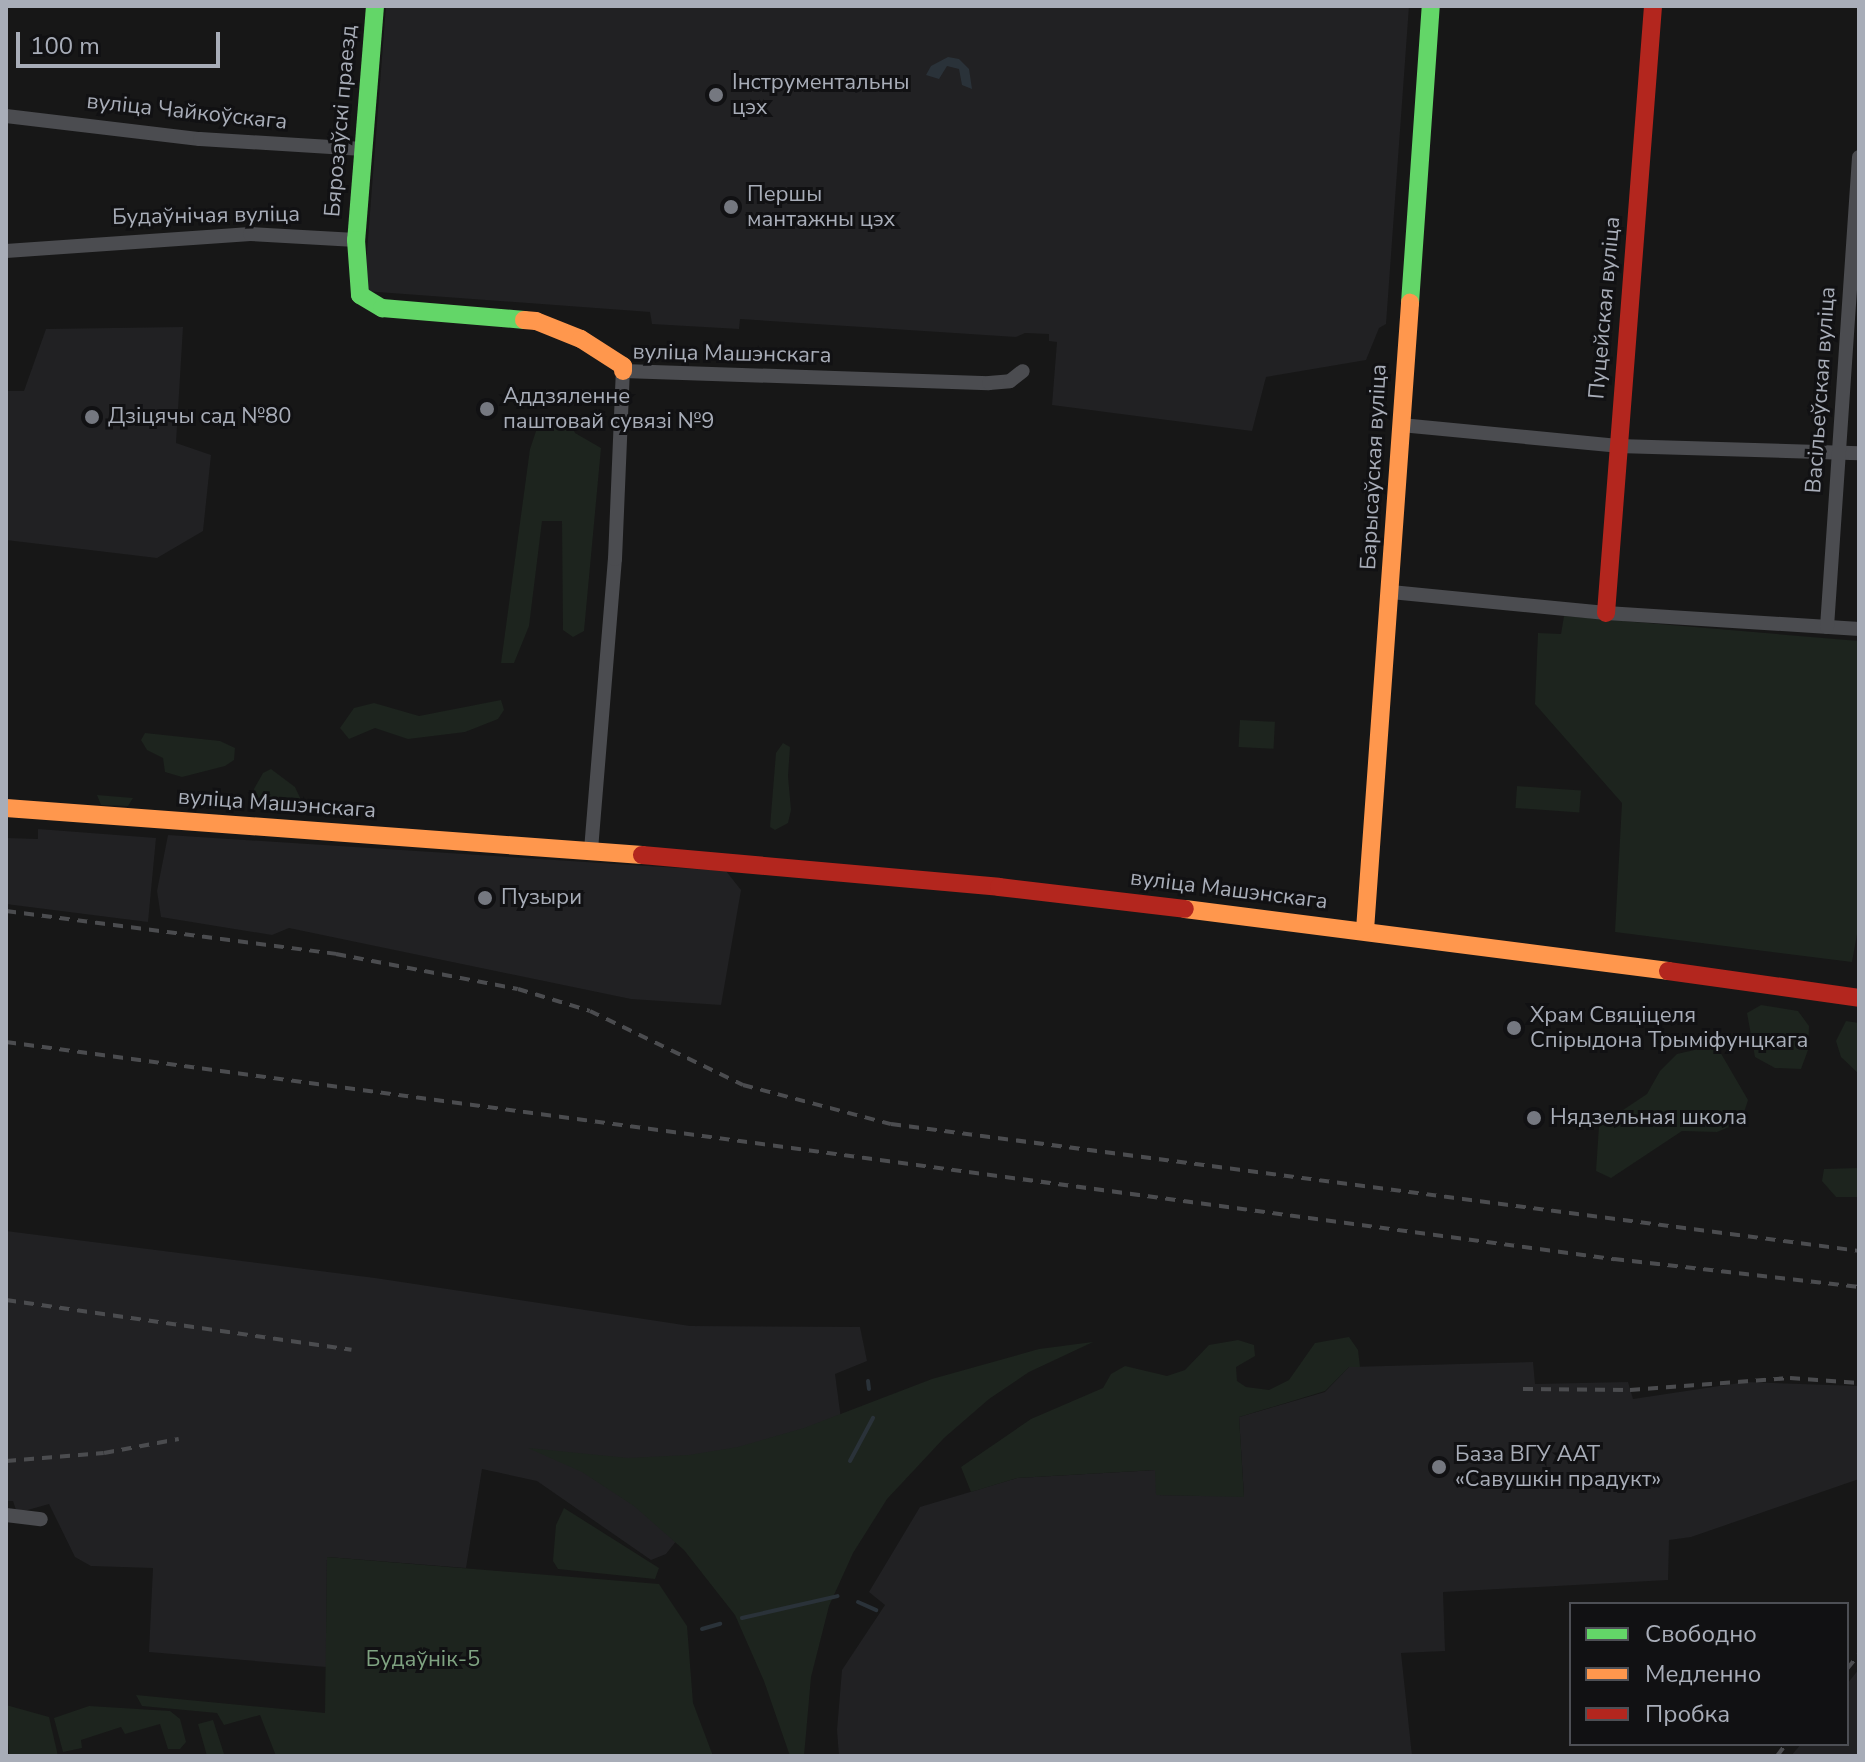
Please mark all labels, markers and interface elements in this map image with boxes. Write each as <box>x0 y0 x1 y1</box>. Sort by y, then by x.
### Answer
scale bar <box>20 16 224 66</box>
street label: Бярозаўскі праезд <box>319 24 363 218</box>
text: 100 m <box>30 30 100 62</box>
place label: Інструментальны цэх <box>732 69 910 120</box>
marker: Інструментальны цэх <box>707 86 725 104</box>
street label: вуліца Чайкоўскага <box>85 88 289 136</box>
place label: Першы мантажны цэх <box>747 181 895 232</box>
marker: Першы мантажны цэх <box>722 198 740 216</box>
street label: Будаўнічая вуліца <box>112 201 300 231</box>
street label: Пуцейская вуліца <box>1584 216 1626 400</box>
street label: Васільеўская вуліца <box>1801 286 1841 494</box>
street label: вуліца Машэнскага <box>632 339 832 369</box>
street label: Барысаўская вуліца <box>1355 363 1393 571</box>
place label: Аддзяленне паштовай сувязі №9 <box>503 383 715 434</box>
marker: Аддзяленне паштовай сувязі №9 <box>478 400 496 418</box>
place label: Дзіцячы сад №80 <box>108 404 291 430</box>
marker: Дзіцячы сад №80 <box>83 408 101 426</box>
street label: вуліца Машэнскага <box>177 784 377 824</box>
street label: вуліца Машэнскага <box>1129 865 1329 915</box>
place label: Пузыри <box>501 885 582 911</box>
marker: Пузыри <box>476 889 494 907</box>
place label: Храм Свяціцеля Спірыдона Трыміфунцкага <box>1530 1002 1808 1054</box>
marker: Храм Свяціцеля Спірыдона Трыміфунцкага <box>1505 1019 1523 1037</box>
place label: Нядзельная школа <box>1550 1105 1747 1131</box>
marker: Нядзельная школа <box>1525 1109 1543 1127</box>
place label: База ВГУ ААТ «Савушкін прадукт» <box>1455 1441 1661 1492</box>
marker: База ВГУ ААТ «Савушкін прадукт» <box>1430 1458 1448 1476</box>
legend <box>1569 1602 1849 1746</box>
text: Свободно <box>1645 1618 1757 1650</box>
park label: Будаўнік-5 <box>366 1647 480 1673</box>
text: Медленно <box>1645 1658 1761 1690</box>
text: Пробка <box>1645 1698 1730 1730</box>

